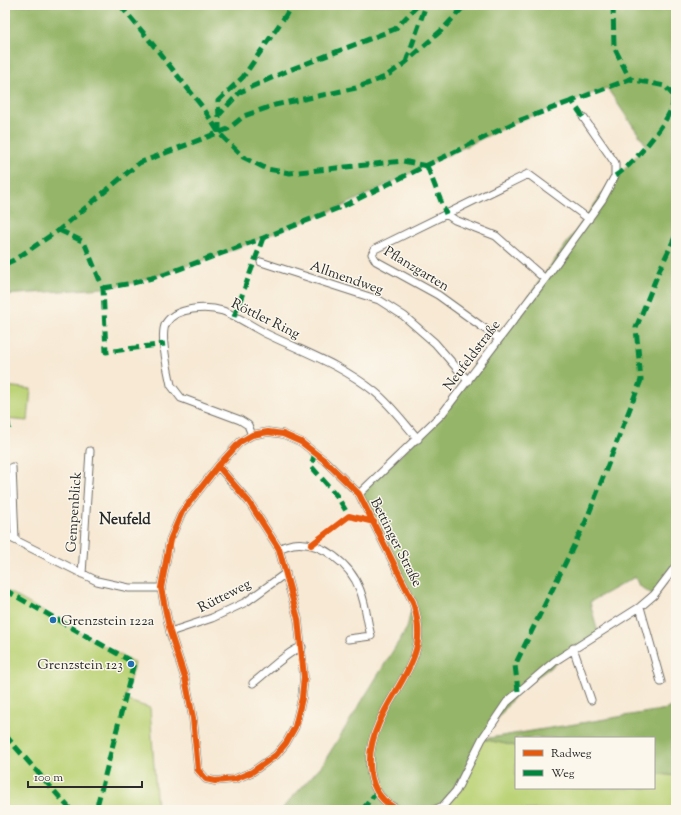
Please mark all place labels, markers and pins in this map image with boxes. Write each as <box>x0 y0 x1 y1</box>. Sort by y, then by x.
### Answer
place label: Grenzstein 122a <box>61 612 155 632</box>
marker: Grenzstein 122a <box>48 615 58 625</box>
place label: Grenzstein 123 <box>37 656 123 676</box>
marker: Grenzstein 123 <box>126 659 136 669</box>

